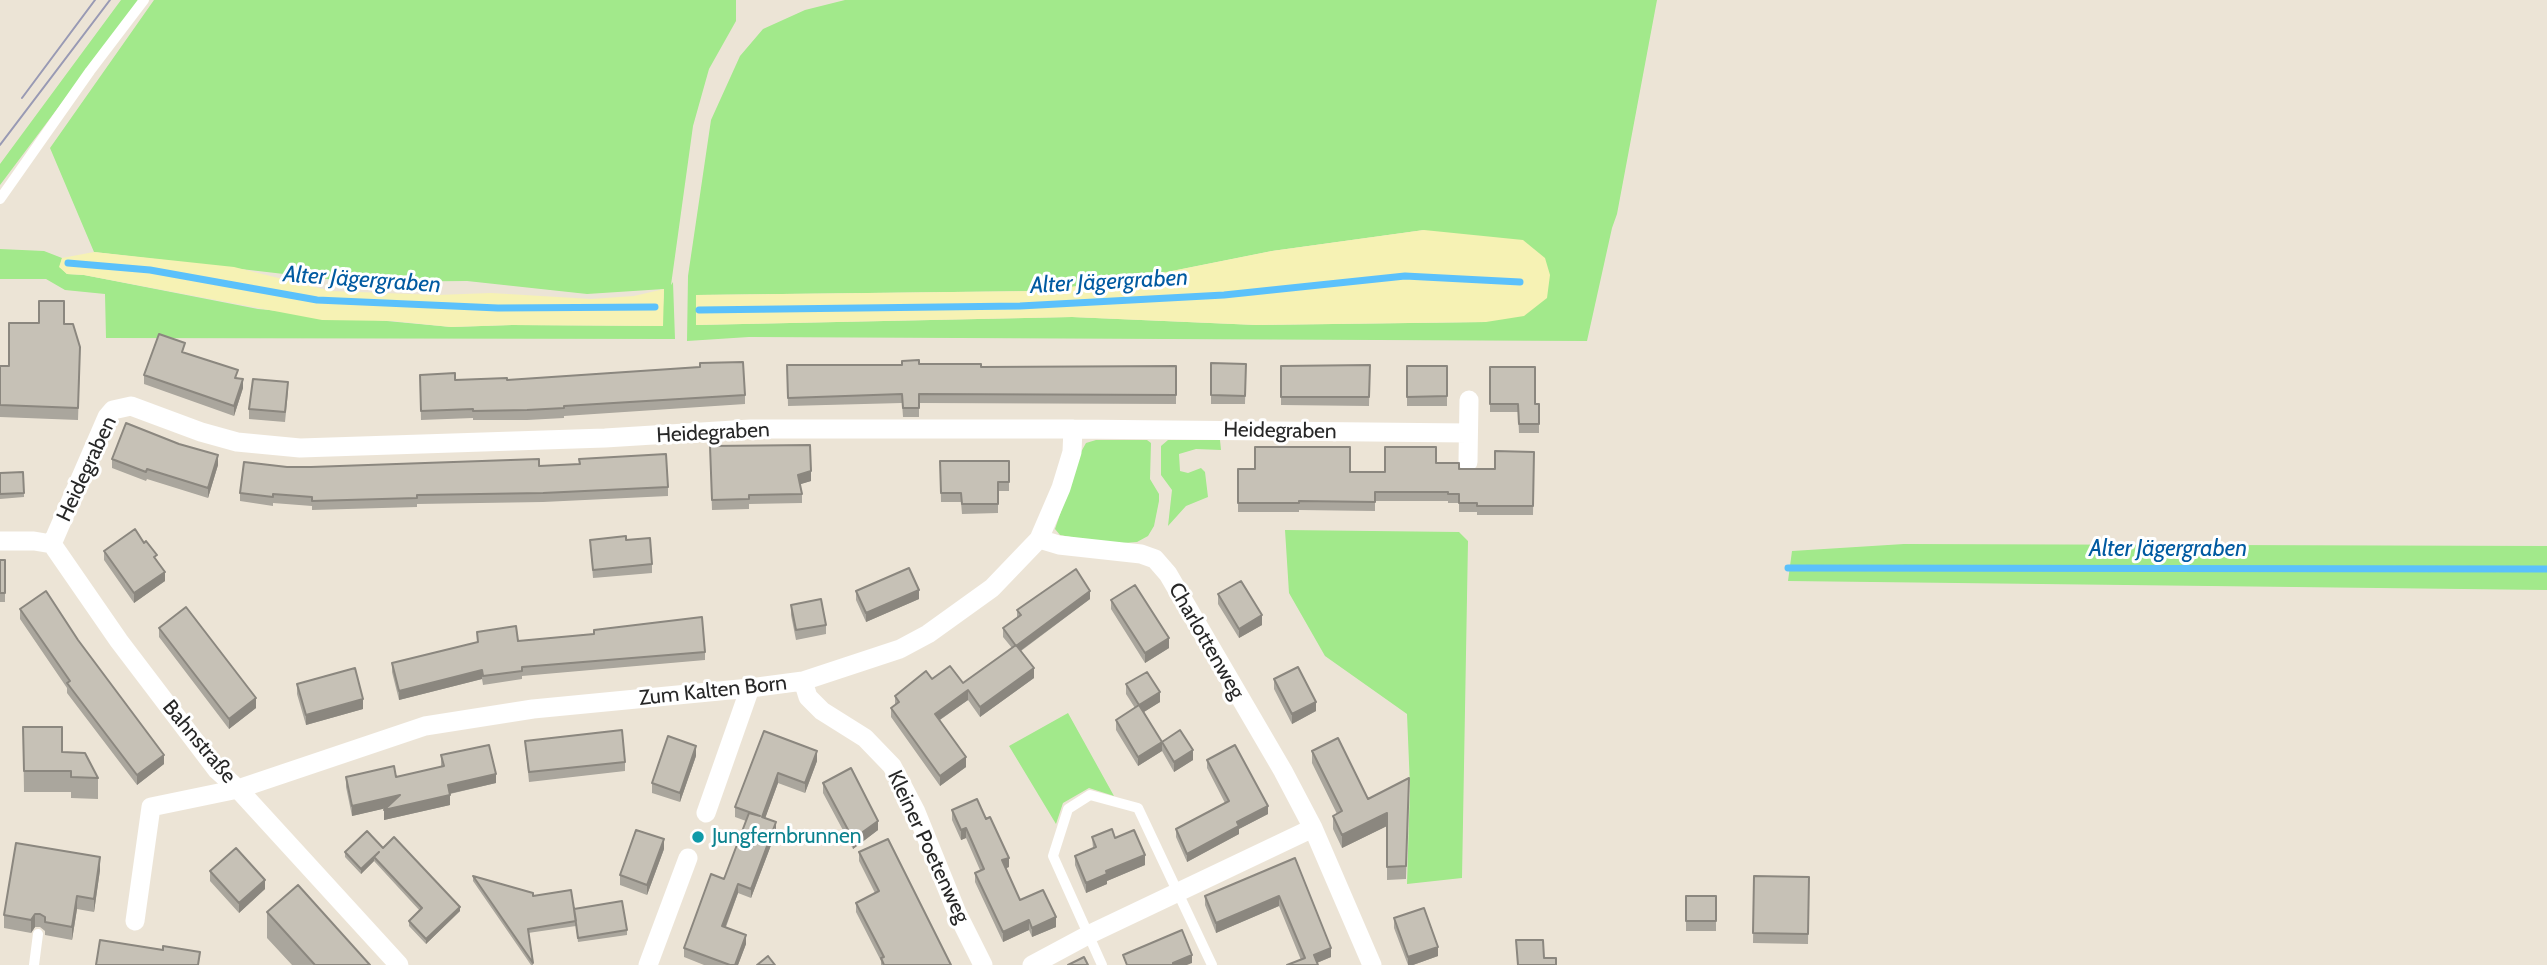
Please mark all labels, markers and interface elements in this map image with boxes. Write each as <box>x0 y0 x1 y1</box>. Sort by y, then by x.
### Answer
water label: Alter Jägergraben <box>282 261 442 299</box>
water label: Alter Jägergraben <box>1029 264 1189 300</box>
street label: Heidegraben <box>52 412 122 526</box>
street label: Heidegraben <box>656 417 770 449</box>
street label: Heidegraben <box>1223 417 1337 445</box>
water label: Alter Jägergraben <box>2089 535 2247 563</box>
street label: Charlottenweg <box>1163 578 1249 704</box>
street label: Zum Kalten Born <box>638 671 788 711</box>
street label: Bahnstraße <box>157 695 241 789</box>
street label: Kleiner Poetenweg <box>882 767 974 927</box>
place label: Jungfernbrunnen <box>712 824 861 850</box>
marker: Jungfernbrunnen <box>690 829 706 845</box>

